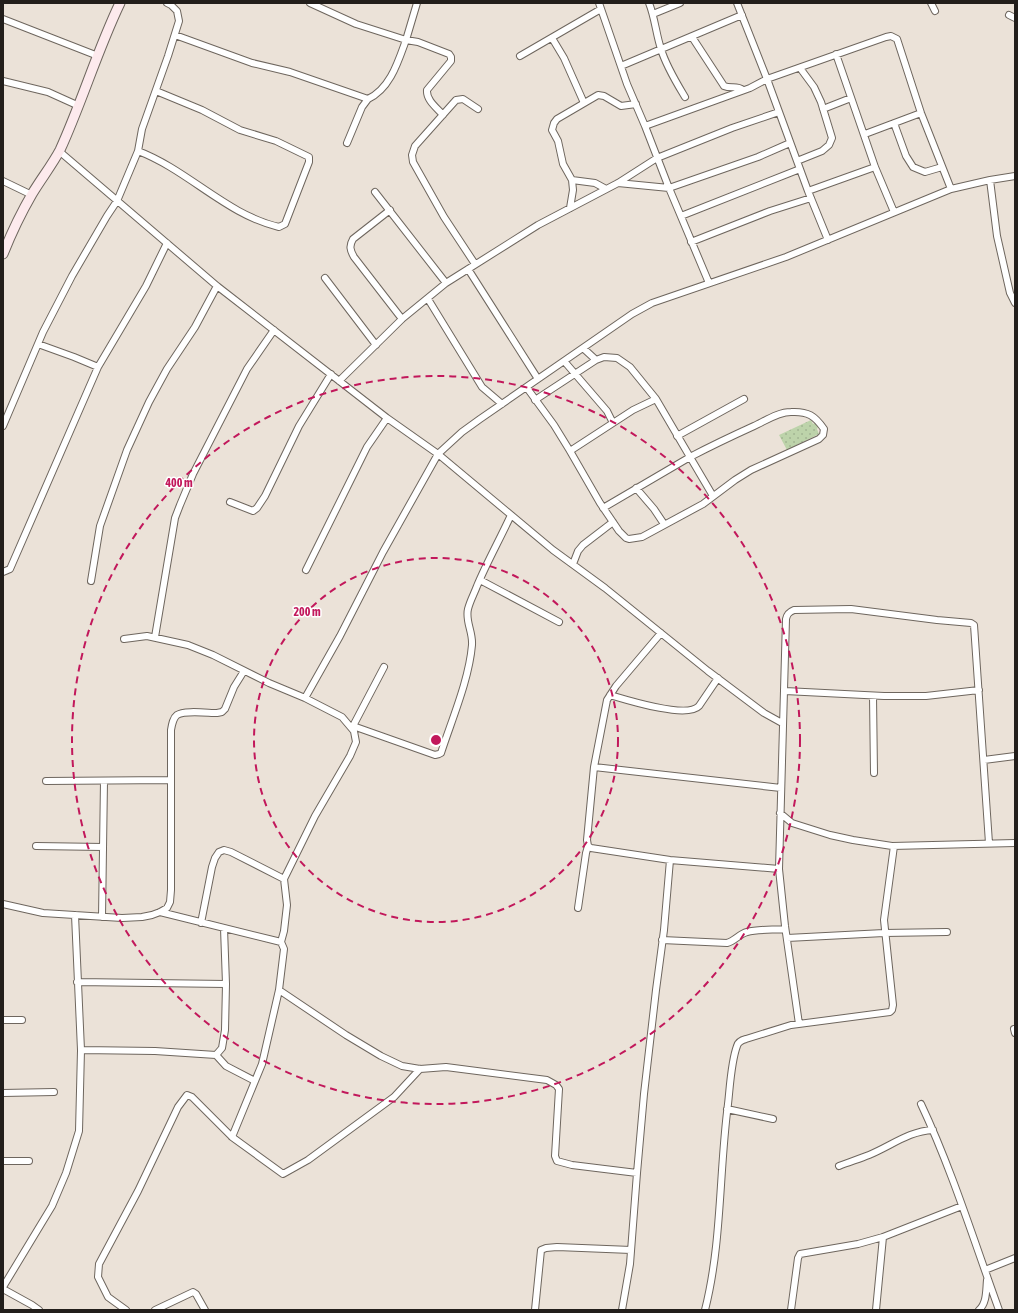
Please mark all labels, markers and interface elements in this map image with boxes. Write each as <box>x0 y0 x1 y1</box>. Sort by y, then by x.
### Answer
text: 400 m <box>164 476 193 490</box>
text: 200 m <box>293 605 321 619</box>
centre of rings <box>429 733 443 747</box>

